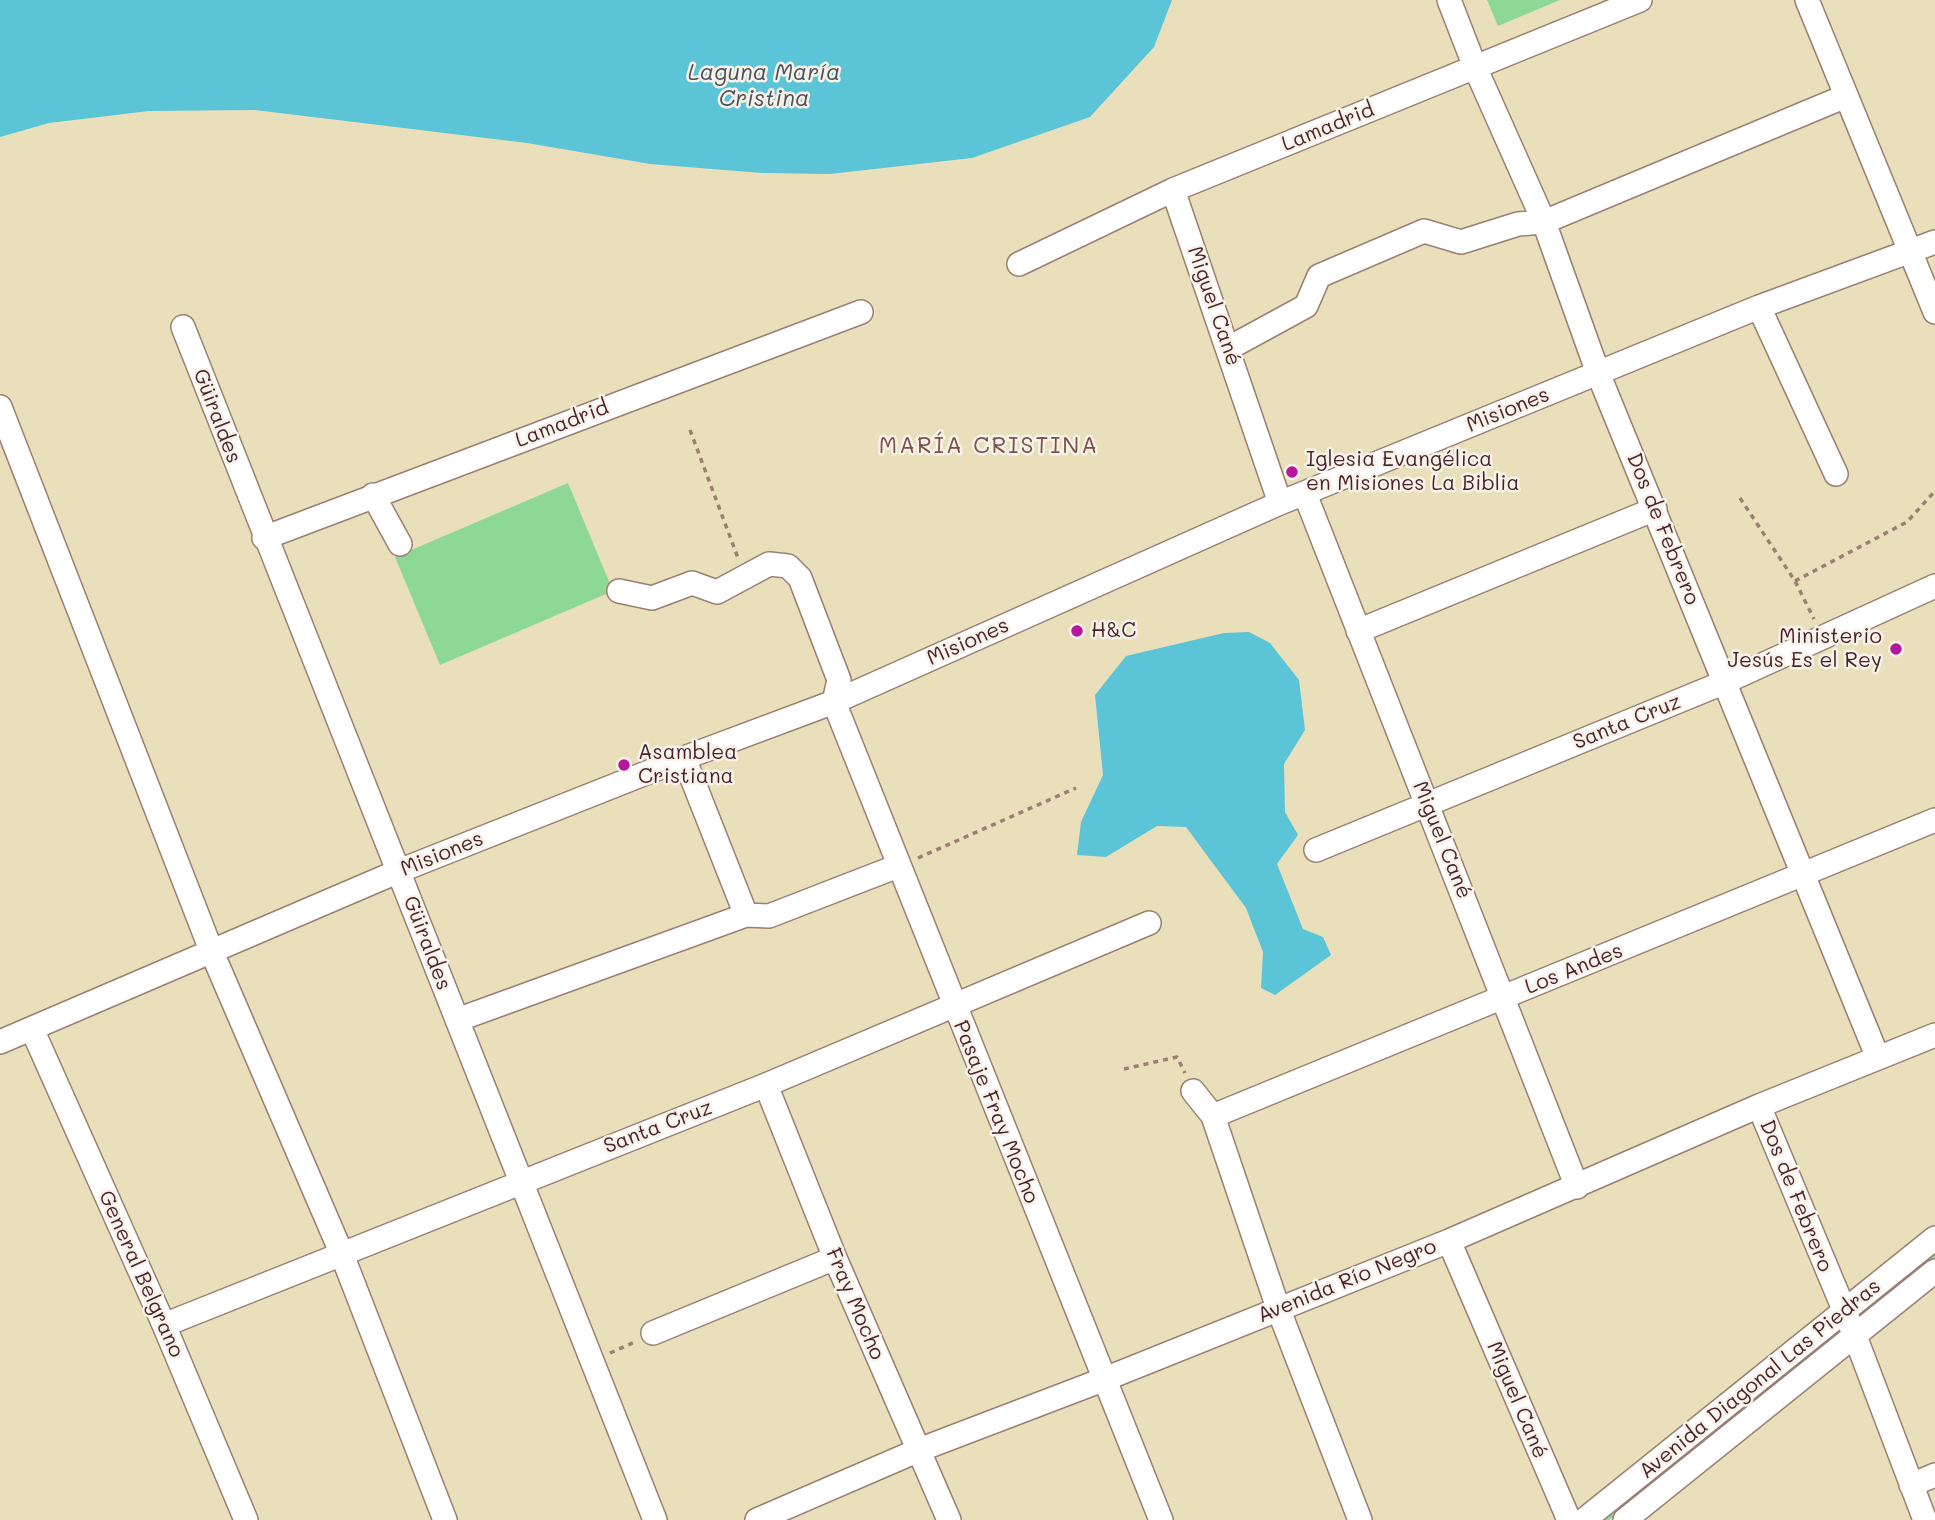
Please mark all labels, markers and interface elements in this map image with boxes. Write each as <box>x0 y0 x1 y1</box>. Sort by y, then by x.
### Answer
water label: Laguna María Cristina <box>688 59 840 113</box>
street label: Lamadrid <box>1278 97 1378 157</box>
street label: Miguel Cané <box>1182 243 1246 369</box>
street label: Güiraldes <box>188 365 246 467</box>
street label: Misiones <box>1463 382 1553 438</box>
street label: Lamadrid <box>512 395 612 453</box>
district label: MARÍA CRISTINA <box>881 432 1097 460</box>
place label: Iglesia Evangélica en Misiones La Biblia <box>1306 447 1520 497</box>
street label: Dos de Febrero <box>1621 449 1705 609</box>
marker: Iglesia Evangélica en Misiones La Biblia <box>1284 464 1300 480</box>
street label: Misiones <box>923 613 1013 671</box>
place label: H&C <box>1091 618 1136 644</box>
marker: H&C <box>1069 623 1085 639</box>
place label: Ministerio Jesús Es el Rey <box>1727 624 1882 674</box>
marker: Ministerio Jesús Es el Rey <box>1888 641 1904 657</box>
street label: Santa Cruz <box>1569 689 1685 755</box>
place label: Asamblea Cristiana <box>638 740 737 790</box>
marker: Asamblea Cristiana <box>616 757 632 773</box>
street label: Miguel Cané <box>1407 778 1477 902</box>
street label: Misiones <box>397 826 487 882</box>
street label: Güiraldes <box>398 892 456 994</box>
street label: Los Andes <box>1521 938 1627 1000</box>
street label: Pasaje Fray Mocho <box>948 1017 1044 1207</box>
street label: Santa Cruz <box>600 1095 716 1159</box>
street label: Dos de Febrero <box>1754 1116 1838 1276</box>
street label: General Belgrano <box>93 1187 189 1361</box>
street label: Avenida Río Negro <box>1254 1234 1440 1328</box>
street label: Fray Mocho <box>820 1244 890 1364</box>
street label: Avenida Diagonal Las Piedras <box>1634 1274 1886 1484</box>
street label: Miguel Cané <box>1481 1338 1553 1462</box>

